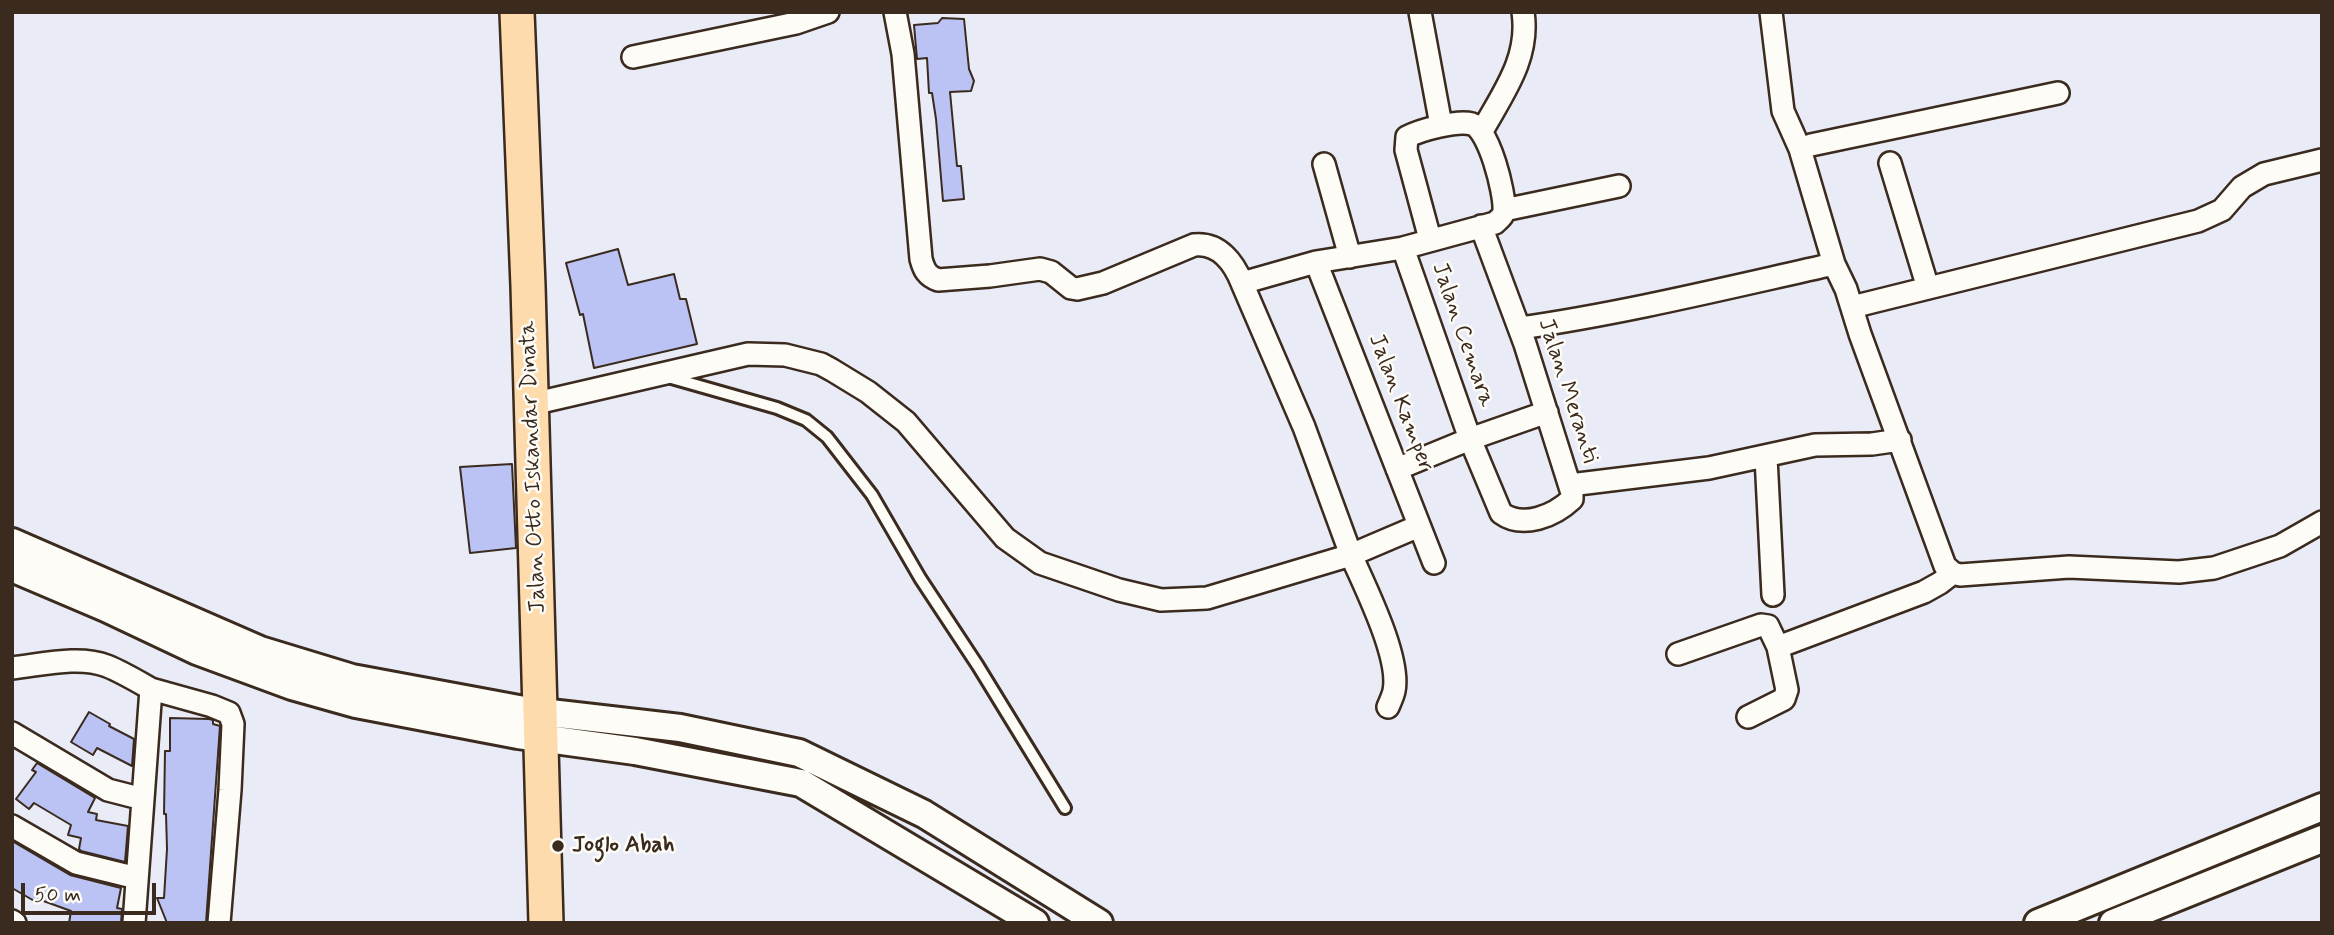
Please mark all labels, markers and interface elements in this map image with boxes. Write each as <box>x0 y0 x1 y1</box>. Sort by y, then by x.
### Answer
street label: Jalan Cemara <box>1424 259 1500 411</box>
street label: Jalan Meranti <box>1531 315 1603 467</box>
street label: Jalan Otto Iskandar Dinata <box>515 320 553 614</box>
street label: Jalan Kamper <box>1361 330 1439 476</box>
place label: Joglo Abah <box>572 832 675 860</box>
marker: Joglo Abah <box>550 838 566 854</box>
scale bar <box>24 869 159 913</box>
text: 50 m <box>34 881 81 909</box>

